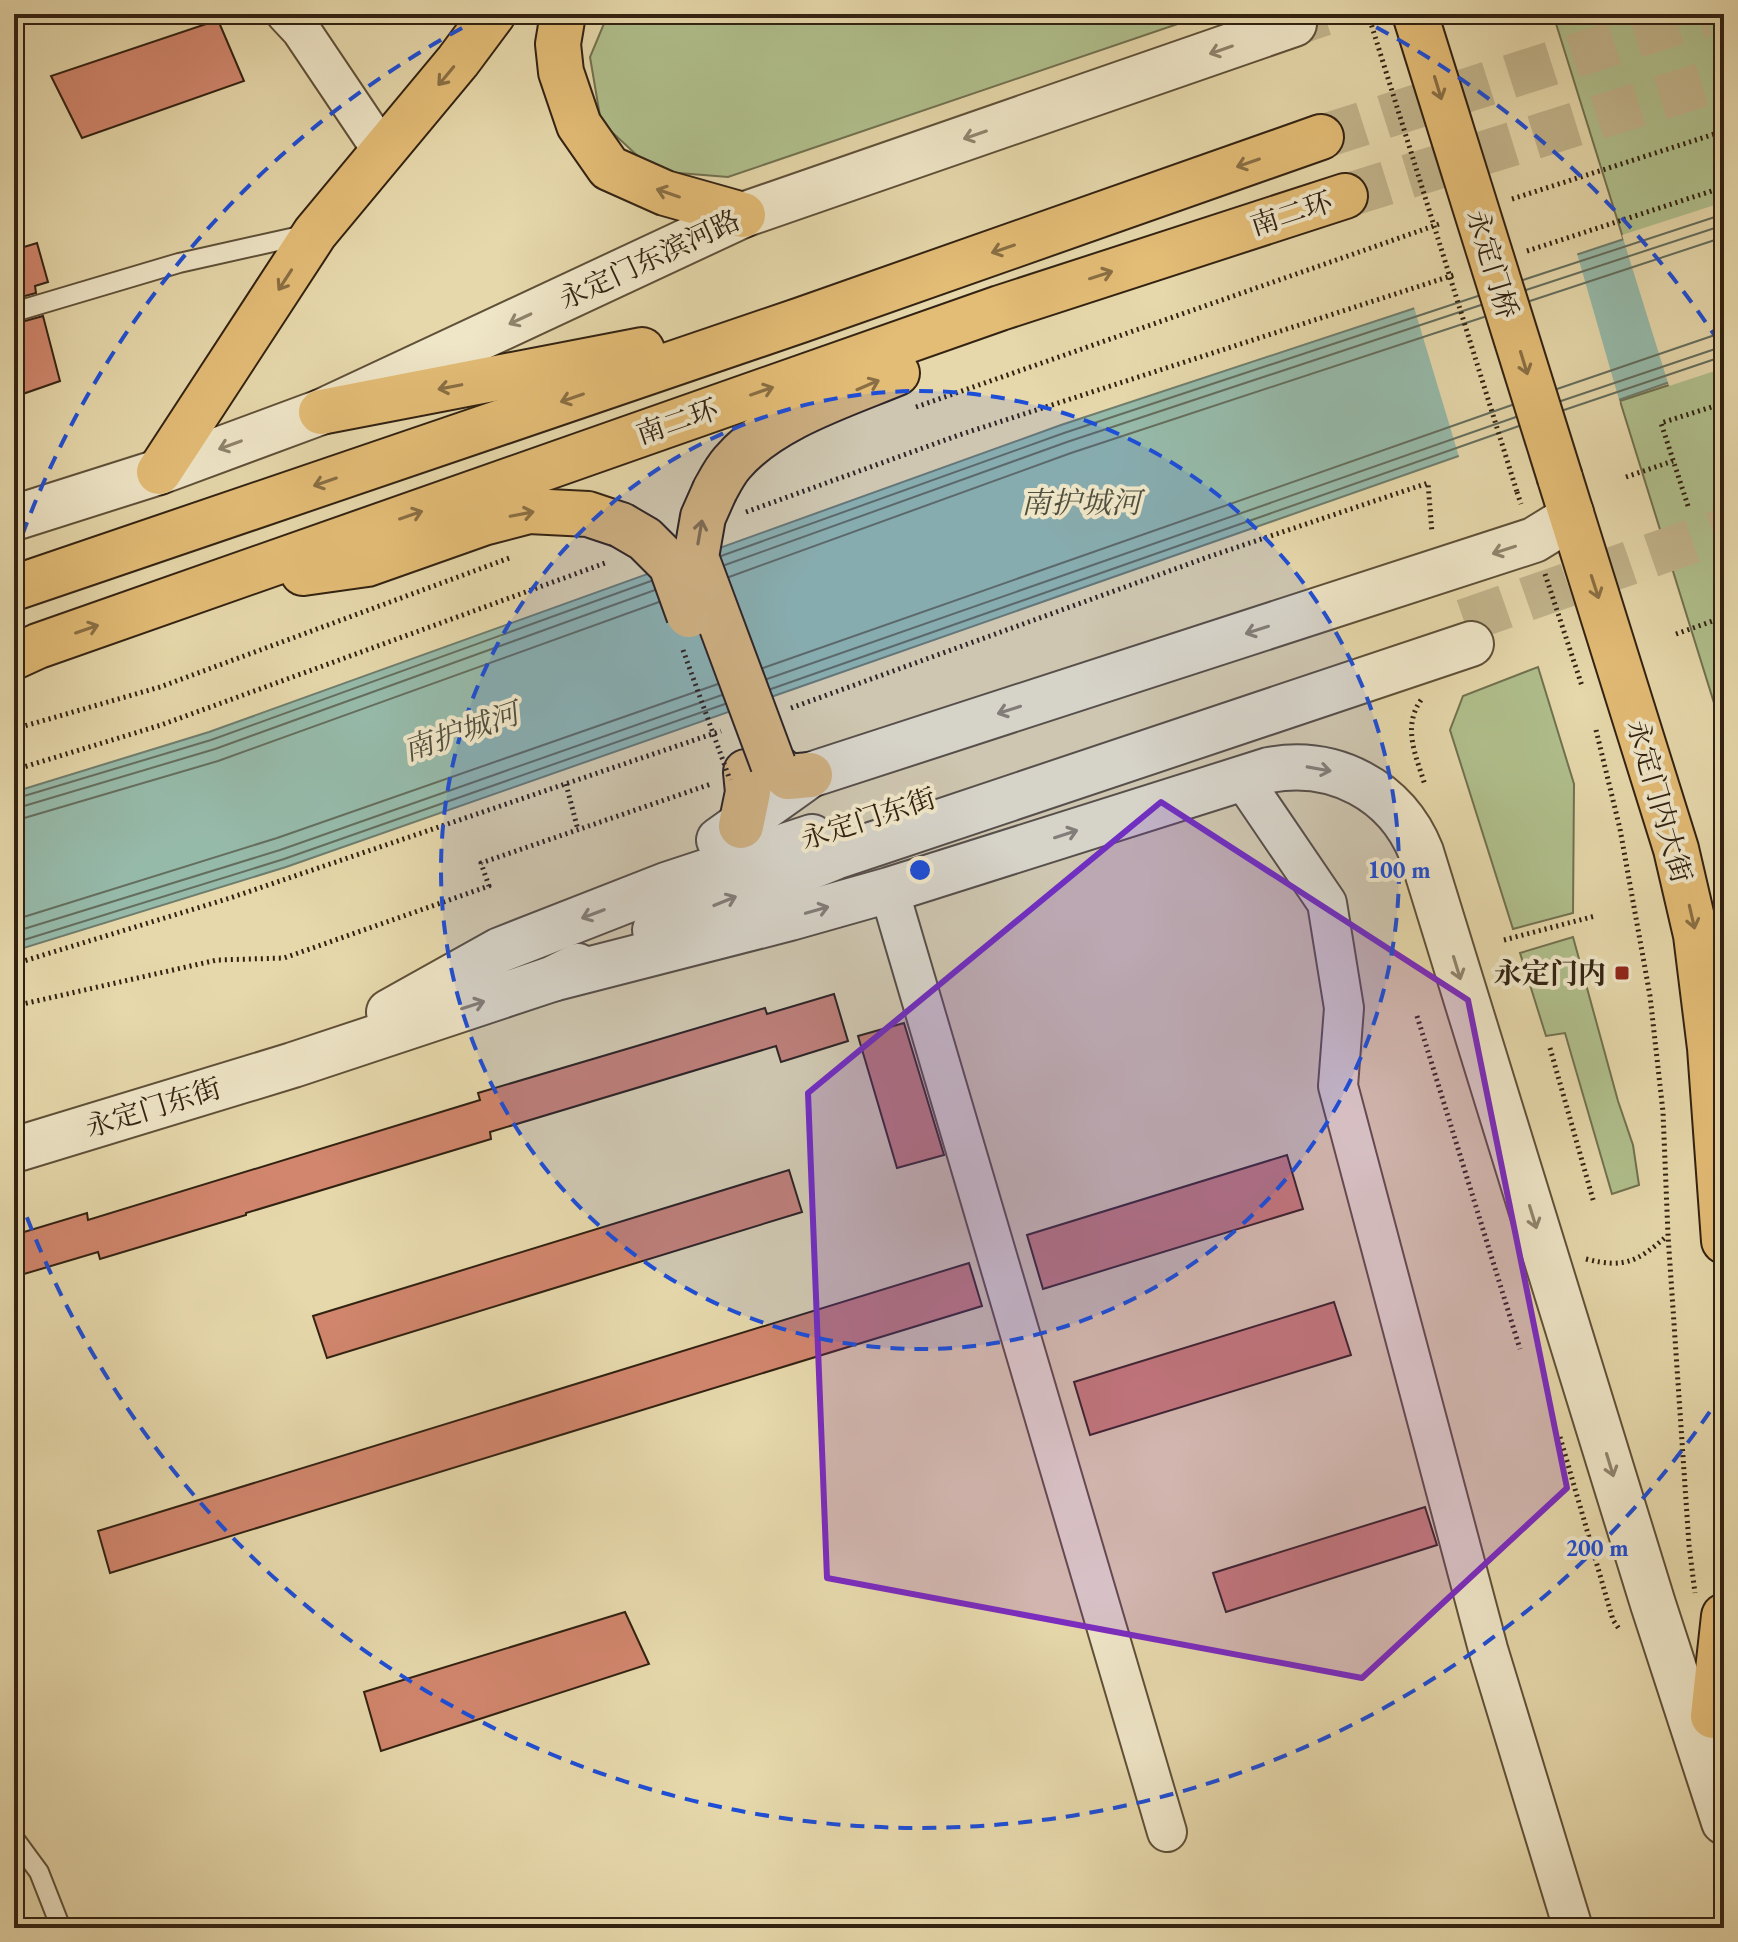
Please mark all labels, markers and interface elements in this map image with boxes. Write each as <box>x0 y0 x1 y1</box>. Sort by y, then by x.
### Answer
one-way arrow <box>1208 43 1233 58</box>
one-way arrow <box>437 65 455 86</box>
one-way arrow <box>1431 75 1446 101</box>
one-way arrow <box>963 128 988 143</box>
one-way arrow <box>1236 156 1261 171</box>
street label: 南二环 <box>1245 183 1337 243</box>
one-way arrow <box>656 184 681 199</box>
street label: 永定门东滨河路 <box>553 201 745 317</box>
street label: 永定门桥 <box>1459 205 1527 323</box>
one-way arrow <box>991 243 1015 257</box>
one-way arrow <box>1088 267 1113 282</box>
one-way arrow <box>276 268 293 290</box>
one-way arrow <box>508 312 532 327</box>
one-way arrow <box>1517 350 1532 376</box>
one-way arrow <box>855 377 880 392</box>
one-way arrow <box>437 381 463 396</box>
one-way arrow <box>749 383 774 398</box>
street label: 南二环 <box>631 390 723 452</box>
one-way arrow <box>559 391 584 406</box>
one-way arrow <box>218 439 243 454</box>
one-way arrow <box>313 475 338 490</box>
water label: 南护城河 <box>1021 483 1146 522</box>
one-way arrow <box>509 505 535 520</box>
one-way arrow <box>398 506 423 521</box>
one-way arrow <box>694 520 709 545</box>
one-way arrow <box>1492 544 1517 559</box>
one-way arrow <box>1588 574 1603 600</box>
one-way arrow <box>74 620 99 635</box>
one-way arrow <box>1244 624 1269 639</box>
water label: 南护城河 <box>398 692 529 769</box>
one-way arrow <box>997 704 1022 719</box>
street label: 永定门内大街 <box>1620 715 1700 887</box>
one-way arrow <box>1305 763 1331 778</box>
street label: 永定门东街 <box>796 779 940 857</box>
one-way arrow <box>1053 825 1078 840</box>
text: 100 m <box>1367 854 1431 885</box>
centre of rings <box>906 856 934 884</box>
one-way arrow <box>712 893 737 907</box>
one-way arrow <box>804 902 830 917</box>
one-way arrow <box>1685 904 1700 930</box>
one-way arrow <box>581 908 606 922</box>
one-way arrow <box>1450 955 1465 981</box>
place label: 永定门内 <box>1494 955 1606 991</box>
marker: 永定门内 <box>1613 964 1631 982</box>
one-way arrow <box>460 997 486 1012</box>
street label: 永定门东街 <box>81 1069 225 1145</box>
one-way arrow <box>1527 1204 1542 1229</box>
one-way arrow <box>1604 1452 1619 1477</box>
text: 200 m <box>1565 1532 1629 1563</box>

